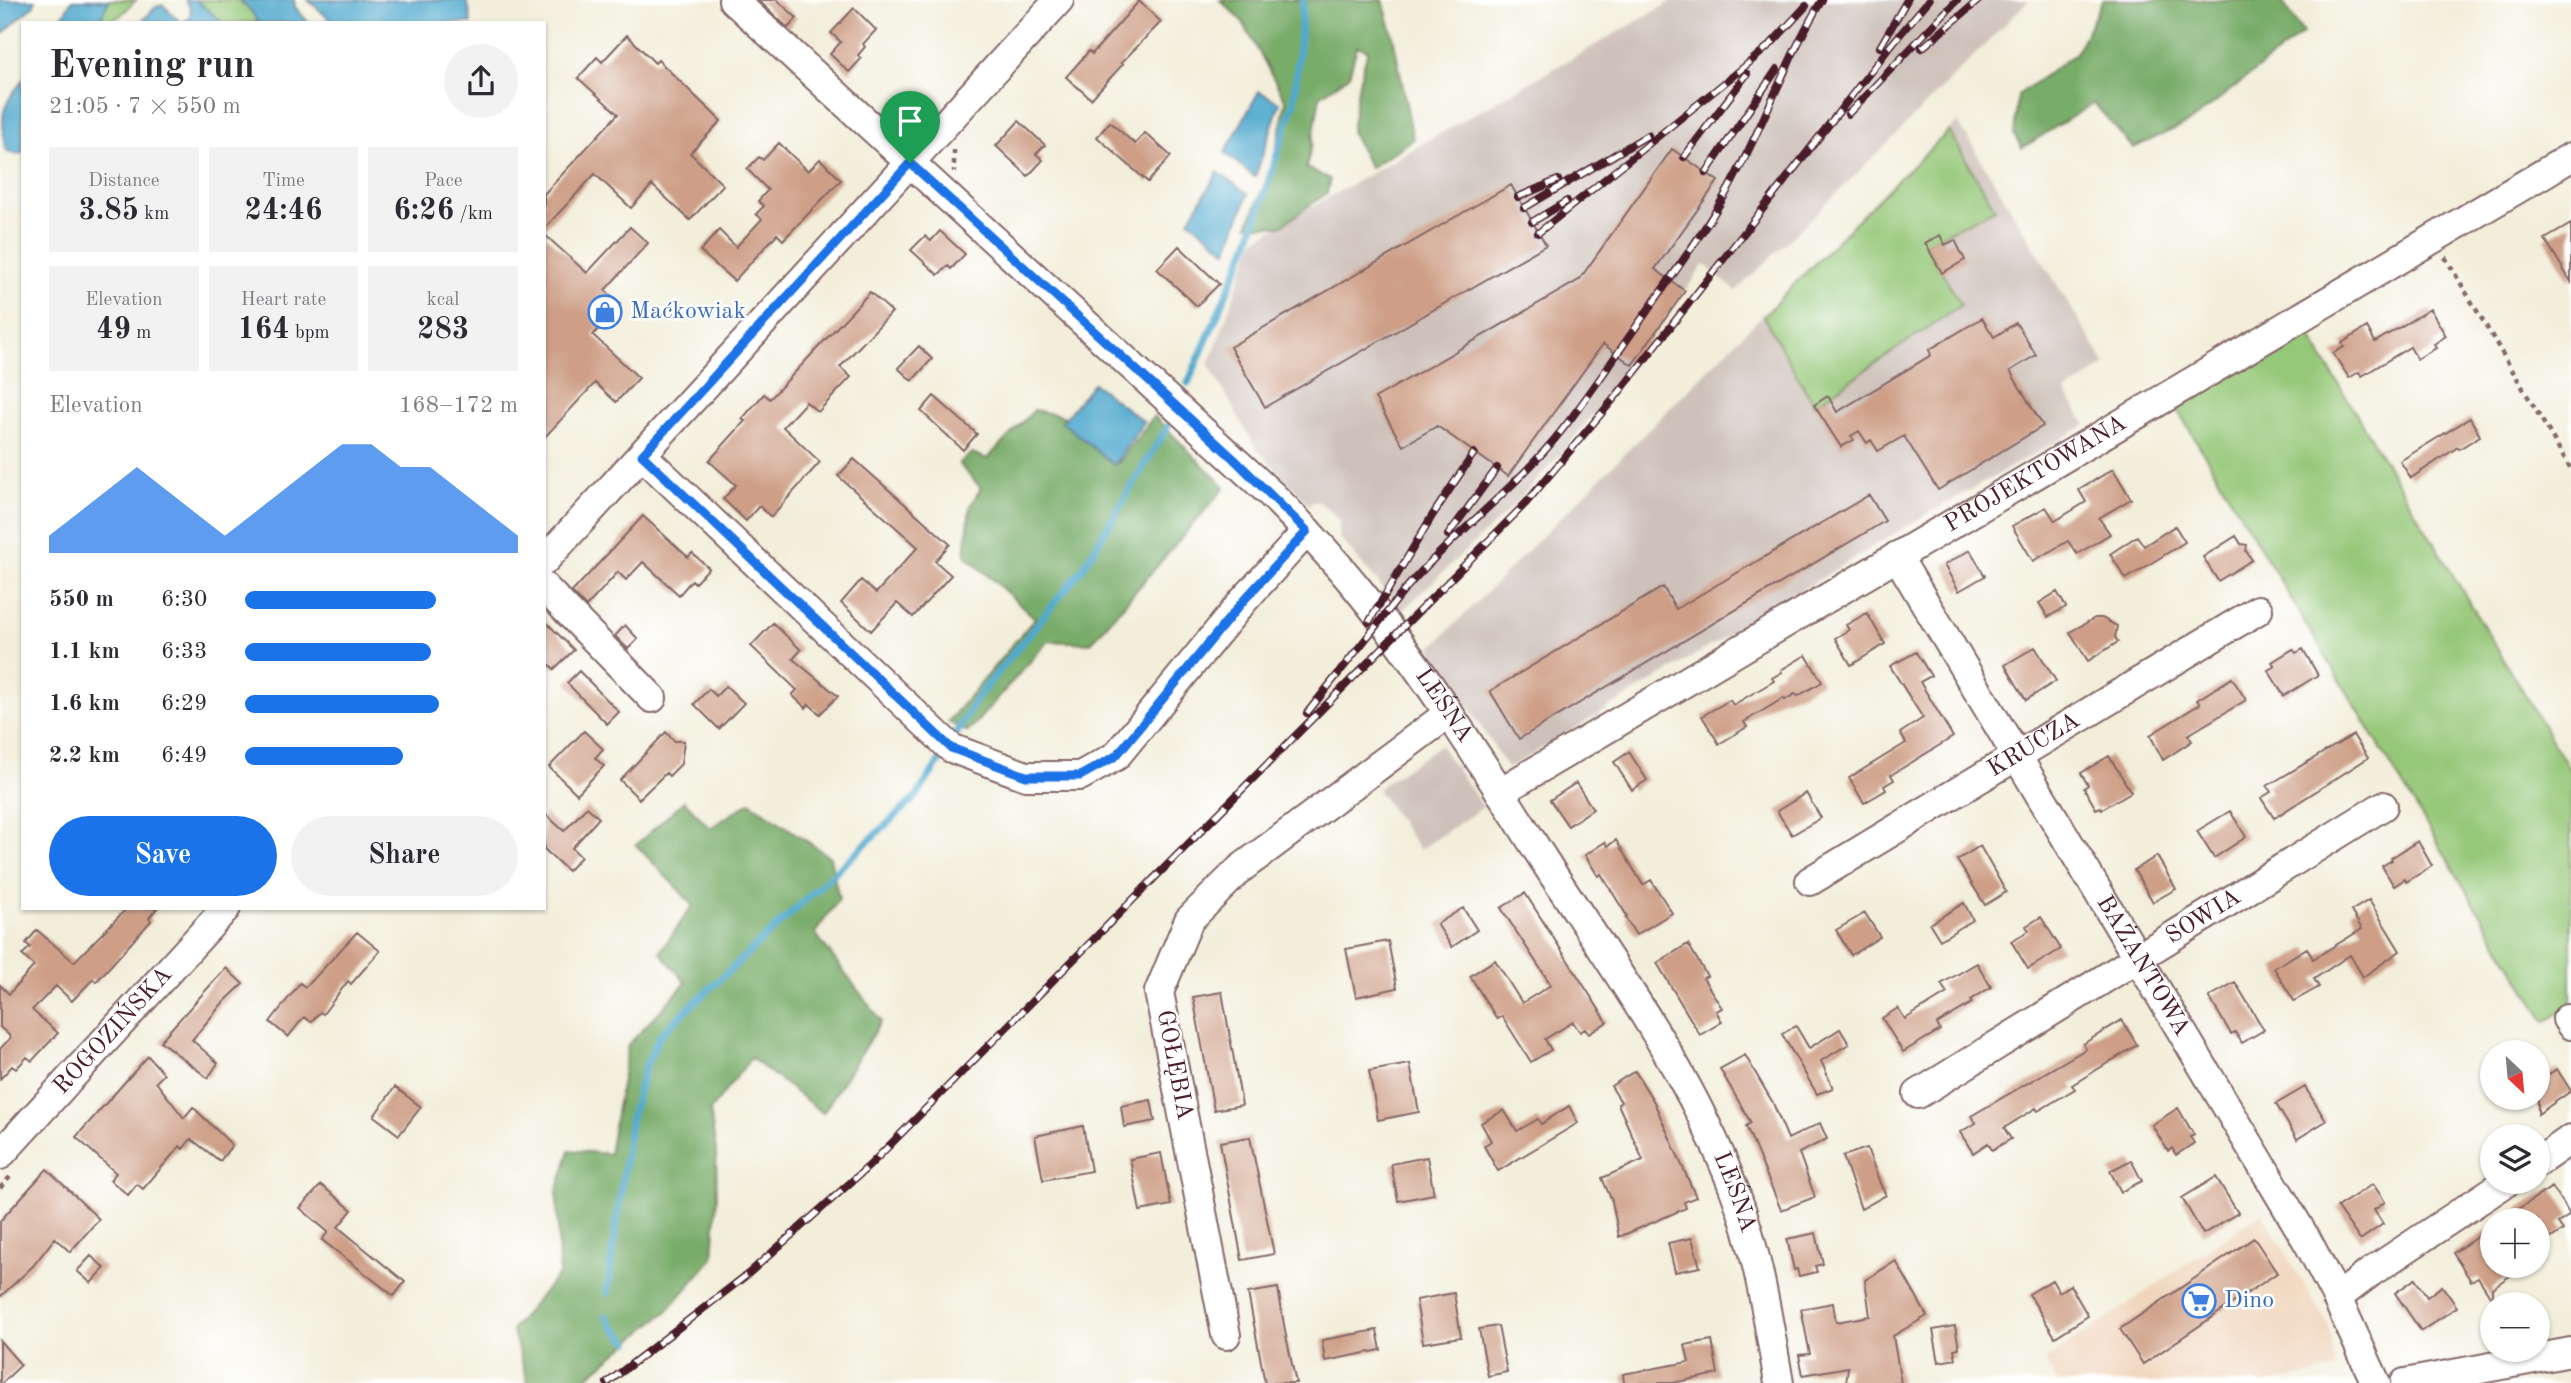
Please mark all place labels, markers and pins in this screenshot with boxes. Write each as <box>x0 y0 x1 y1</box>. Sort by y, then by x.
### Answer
pin <box>880 91 940 163</box>
shop icon: Maćkowiak <box>586 293 624 331</box>
place label: Maćkowiak <box>630 300 746 324</box>
supermarket icon: Dino <box>2180 1282 2218 1320</box>
place label: Dino <box>2224 1289 2274 1313</box>

